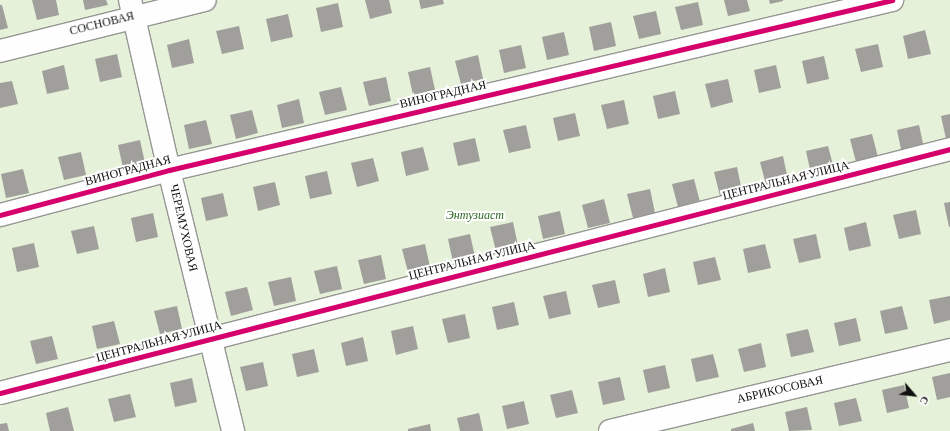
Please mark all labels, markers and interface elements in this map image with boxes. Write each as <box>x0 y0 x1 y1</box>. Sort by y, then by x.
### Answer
street label: СОСНОВАЯ <box>68 9 136 39</box>
street label: ВИНОГРАДНАЯ <box>398 78 488 112</box>
street label: ВИНОГРАДНАЯ <box>84 153 172 189</box>
street label: ЦЕНТРАЛЬНАЯ УЛИЦА <box>721 158 851 204</box>
street label: ЧЕРЕМУХОВАЯ <box>166 183 200 273</box>
park label: Энтузиаст <box>446 209 504 223</box>
street label: ЦЕНТРАЛЬНАЯ УЛИЦА <box>407 238 537 284</box>
street label: ЦЕНТРАЛЬНАЯ УЛИЦА <box>95 318 223 366</box>
street label: АБРИКОСОВАЯ <box>736 373 824 407</box>
north arrow <box>894 375 934 415</box>
text: С <box>917 394 932 407</box>

